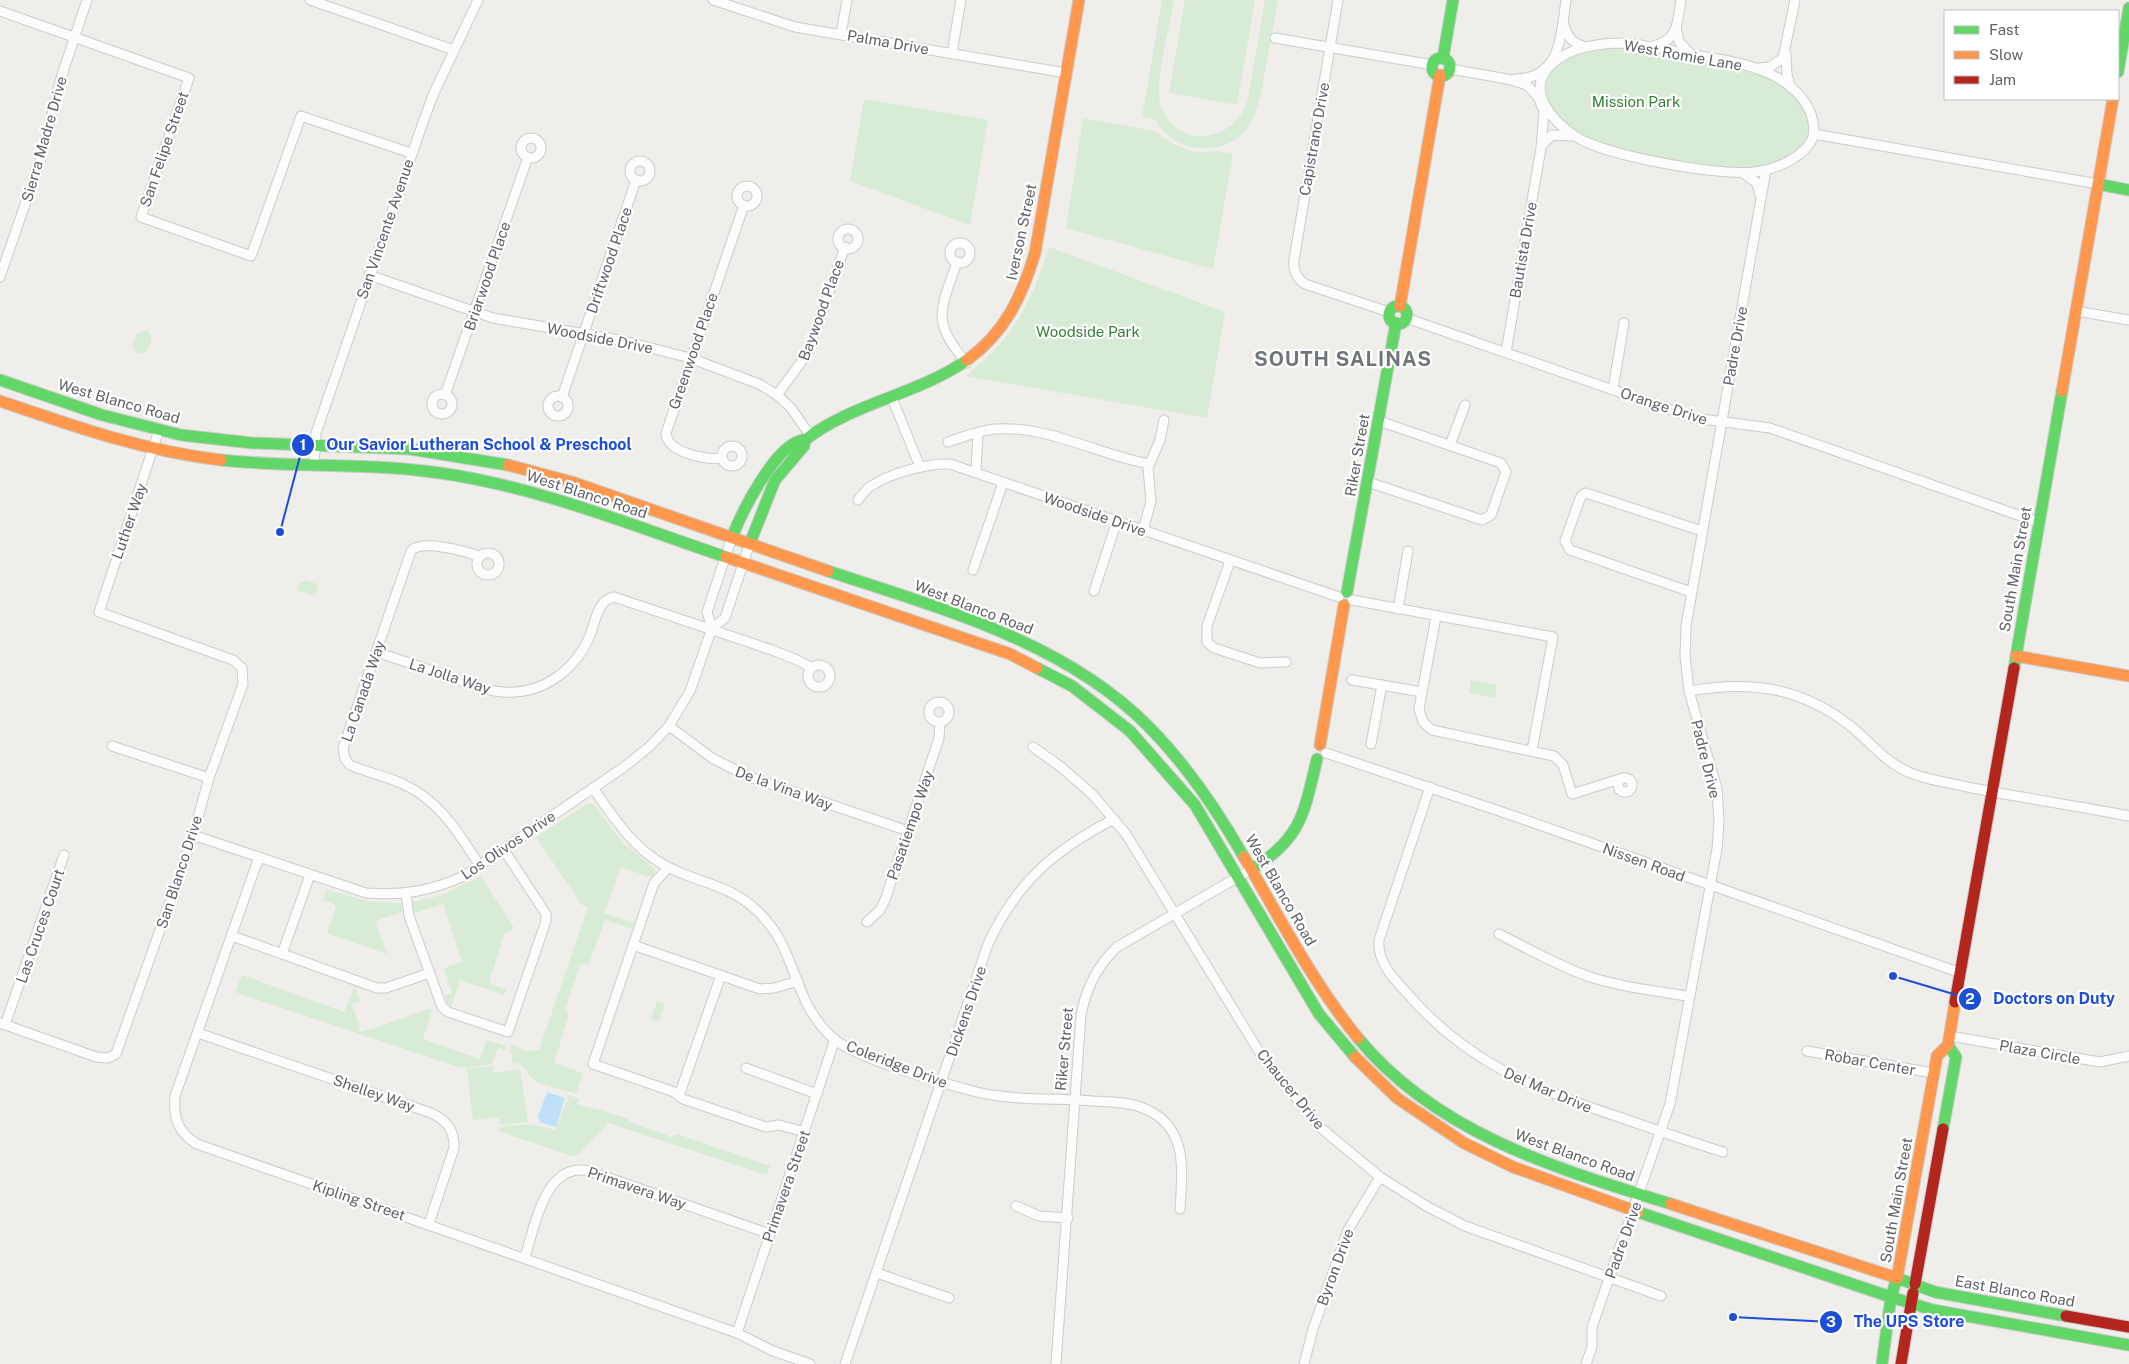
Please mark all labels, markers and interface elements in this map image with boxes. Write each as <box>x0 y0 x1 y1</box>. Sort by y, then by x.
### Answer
legend <box>1944 10 2119 100</box>
text: Fast <box>1989 21 2019 38</box>
street label: Palma Drive <box>846 26 930 58</box>
street label: West Romie Lane <box>1622 36 1744 74</box>
text: Slow <box>1989 46 2024 63</box>
text: Jam <box>1989 71 2016 88</box>
street label: Sierra Madre Drive <box>18 74 70 204</box>
street label: Capistrano Drive <box>1296 81 1332 197</box>
street label: San Felipe Street <box>136 89 192 209</box>
park label: Mission Park <box>1592 93 1680 110</box>
street label: San Vincente Avenue <box>353 157 417 301</box>
street label: Iverson Street <box>1002 182 1040 282</box>
street label: Bautista Drive <box>1506 200 1540 300</box>
street label: Driftwood Place <box>583 205 635 315</box>
street label: Briarwood Place <box>460 219 514 333</box>
street label: Baywood Place <box>795 257 847 363</box>
street label: Greenwood Place <box>665 290 721 412</box>
street label: Padre Drive <box>1720 305 1750 387</box>
street label: Woodside Drive <box>546 319 654 357</box>
park label: Woodside Park <box>1036 323 1140 340</box>
district label: SOUTH SALINAS <box>1254 347 1432 371</box>
street label: West Blanco Road <box>56 375 182 427</box>
street label: Orange Drive <box>1618 384 1710 428</box>
street label: Riker Street <box>1341 412 1373 498</box>
callout: Our Savior Lutheran School & Preschool <box>291 429 641 460</box>
text: Our Savior Lutheran School & Preschool <box>326 435 632 454</box>
text: 1 <box>300 436 306 453</box>
street label: West Blanco Road <box>524 466 650 522</box>
street label: Luther Way <box>108 481 150 561</box>
street label: Woodside Drive <box>1041 488 1149 540</box>
street label: South Main Street <box>1996 505 2034 633</box>
street label: West Blanco Road <box>912 576 1036 638</box>
street label: La Canada Way <box>338 638 388 744</box>
street label: La Jolla Way <box>407 655 493 697</box>
street label: Padre Drive <box>1688 718 1724 800</box>
street label: De la Vina Way <box>733 763 835 813</box>
street label: Pasatiempo Way <box>883 768 937 882</box>
street label: Los Olivos Drive <box>458 807 558 883</box>
street label: San Blanco Drive <box>153 813 205 931</box>
street label: West Blanco Road <box>1242 831 1320 949</box>
street label: Nissen Road <box>1600 839 1688 885</box>
street label: Las Cruces Court <box>13 867 68 985</box>
street label: Dickens Drive <box>943 964 989 1058</box>
callout: Doctors on Duty <box>1958 983 2125 1014</box>
text: Doctors on Duty <box>1993 989 2115 1008</box>
text: 2 <box>1965 990 1975 1007</box>
street label: Riker Street <box>1052 1006 1076 1091</box>
street label: Plaza Circle <box>1998 1036 2082 1068</box>
street label: Coleridge Drive <box>844 1037 950 1091</box>
street label: Chaucer Drive <box>1254 1046 1328 1132</box>
street label: Robar Center <box>1823 1046 1917 1078</box>
street label: Del Mar Drive <box>1501 1064 1595 1116</box>
street label: Shelley Way <box>331 1071 417 1115</box>
street label: West Blanco Road <box>1513 1125 1637 1185</box>
street label: Primavera Street <box>759 1128 813 1244</box>
street label: South Main Street <box>1877 1136 1915 1264</box>
street label: Primavera Way <box>586 1163 688 1213</box>
street label: Kipling Street <box>311 1176 408 1224</box>
street label: Padre Drive <box>1601 1199 1645 1281</box>
street label: Byron Drive <box>1313 1226 1357 1308</box>
street label: East Blanco Road <box>1954 1272 2076 1310</box>
callout: The UPS Store <box>1819 1306 1975 1337</box>
text: The UPS Store <box>1853 1312 1965 1331</box>
text: 3 <box>1826 1313 1836 1330</box>

